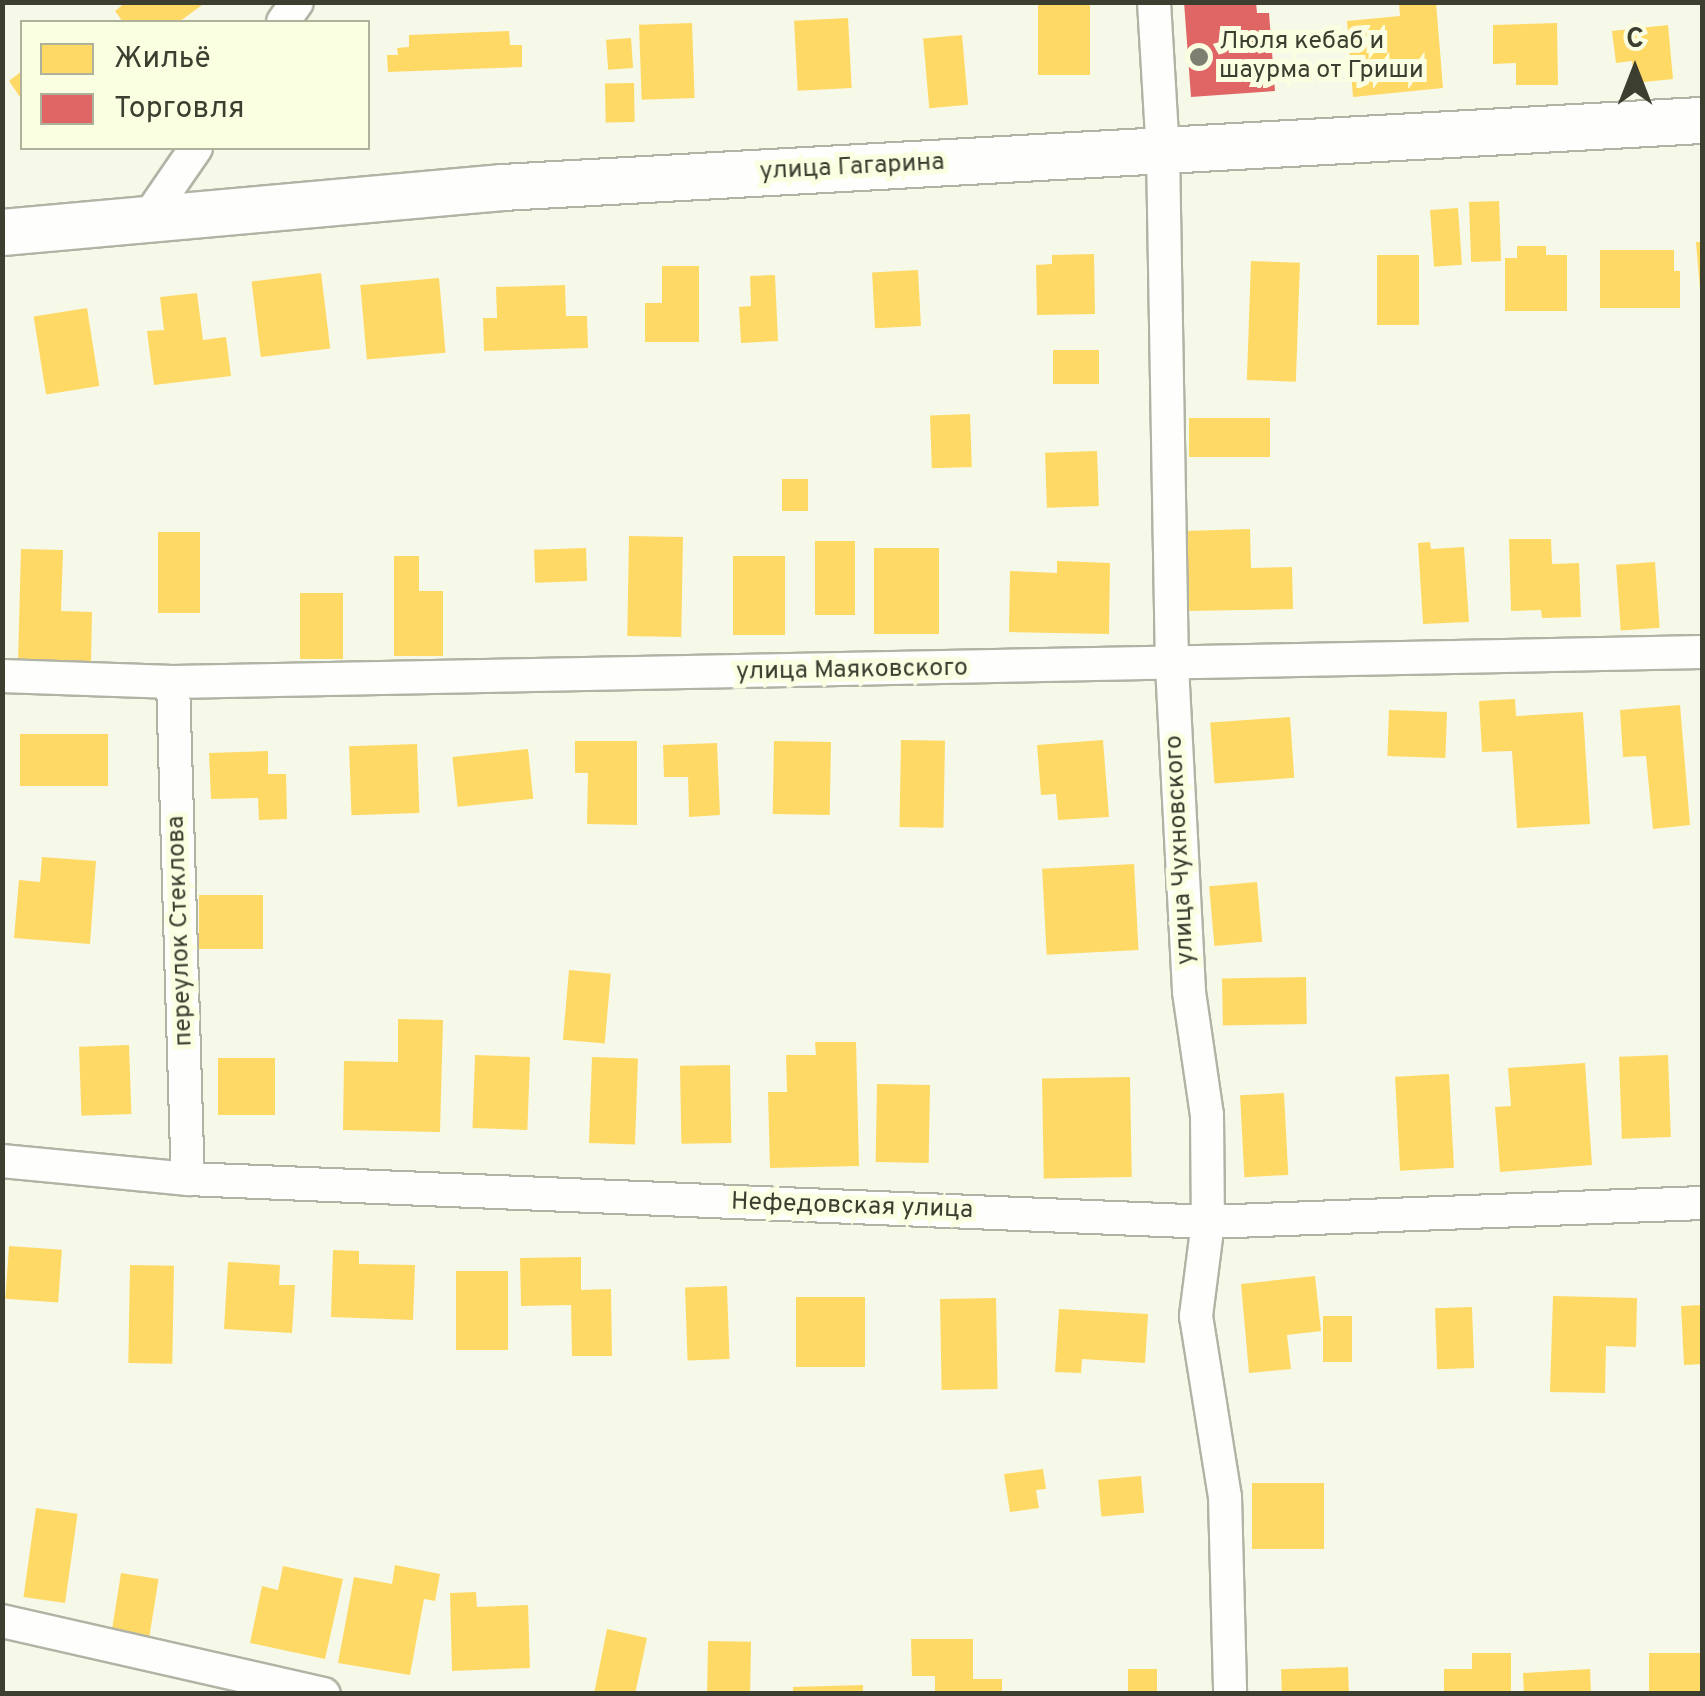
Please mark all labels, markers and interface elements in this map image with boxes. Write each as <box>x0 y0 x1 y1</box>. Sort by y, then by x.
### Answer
legend <box>20 20 370 150</box>
north arrow <box>1585 20 1685 120</box>
text: С <box>1626 22 1644 58</box>
place label: Люля кебаб и шаурма от Гриши <box>1219 28 1424 87</box>
text: Жильё <box>114 41 211 78</box>
marker: Люля кебаб и шаурма от Гриши <box>1188 46 1210 68</box>
text: Торговля <box>114 91 245 128</box>
street label: улица Гагарина <box>759 148 945 188</box>
street label: улица Маяковского <box>736 654 968 688</box>
street label: улица Чухновского <box>1160 734 1202 966</box>
street label: переулок Стеклова <box>162 815 200 1047</box>
street label: Нефедовская улица <box>730 1188 974 1226</box>

